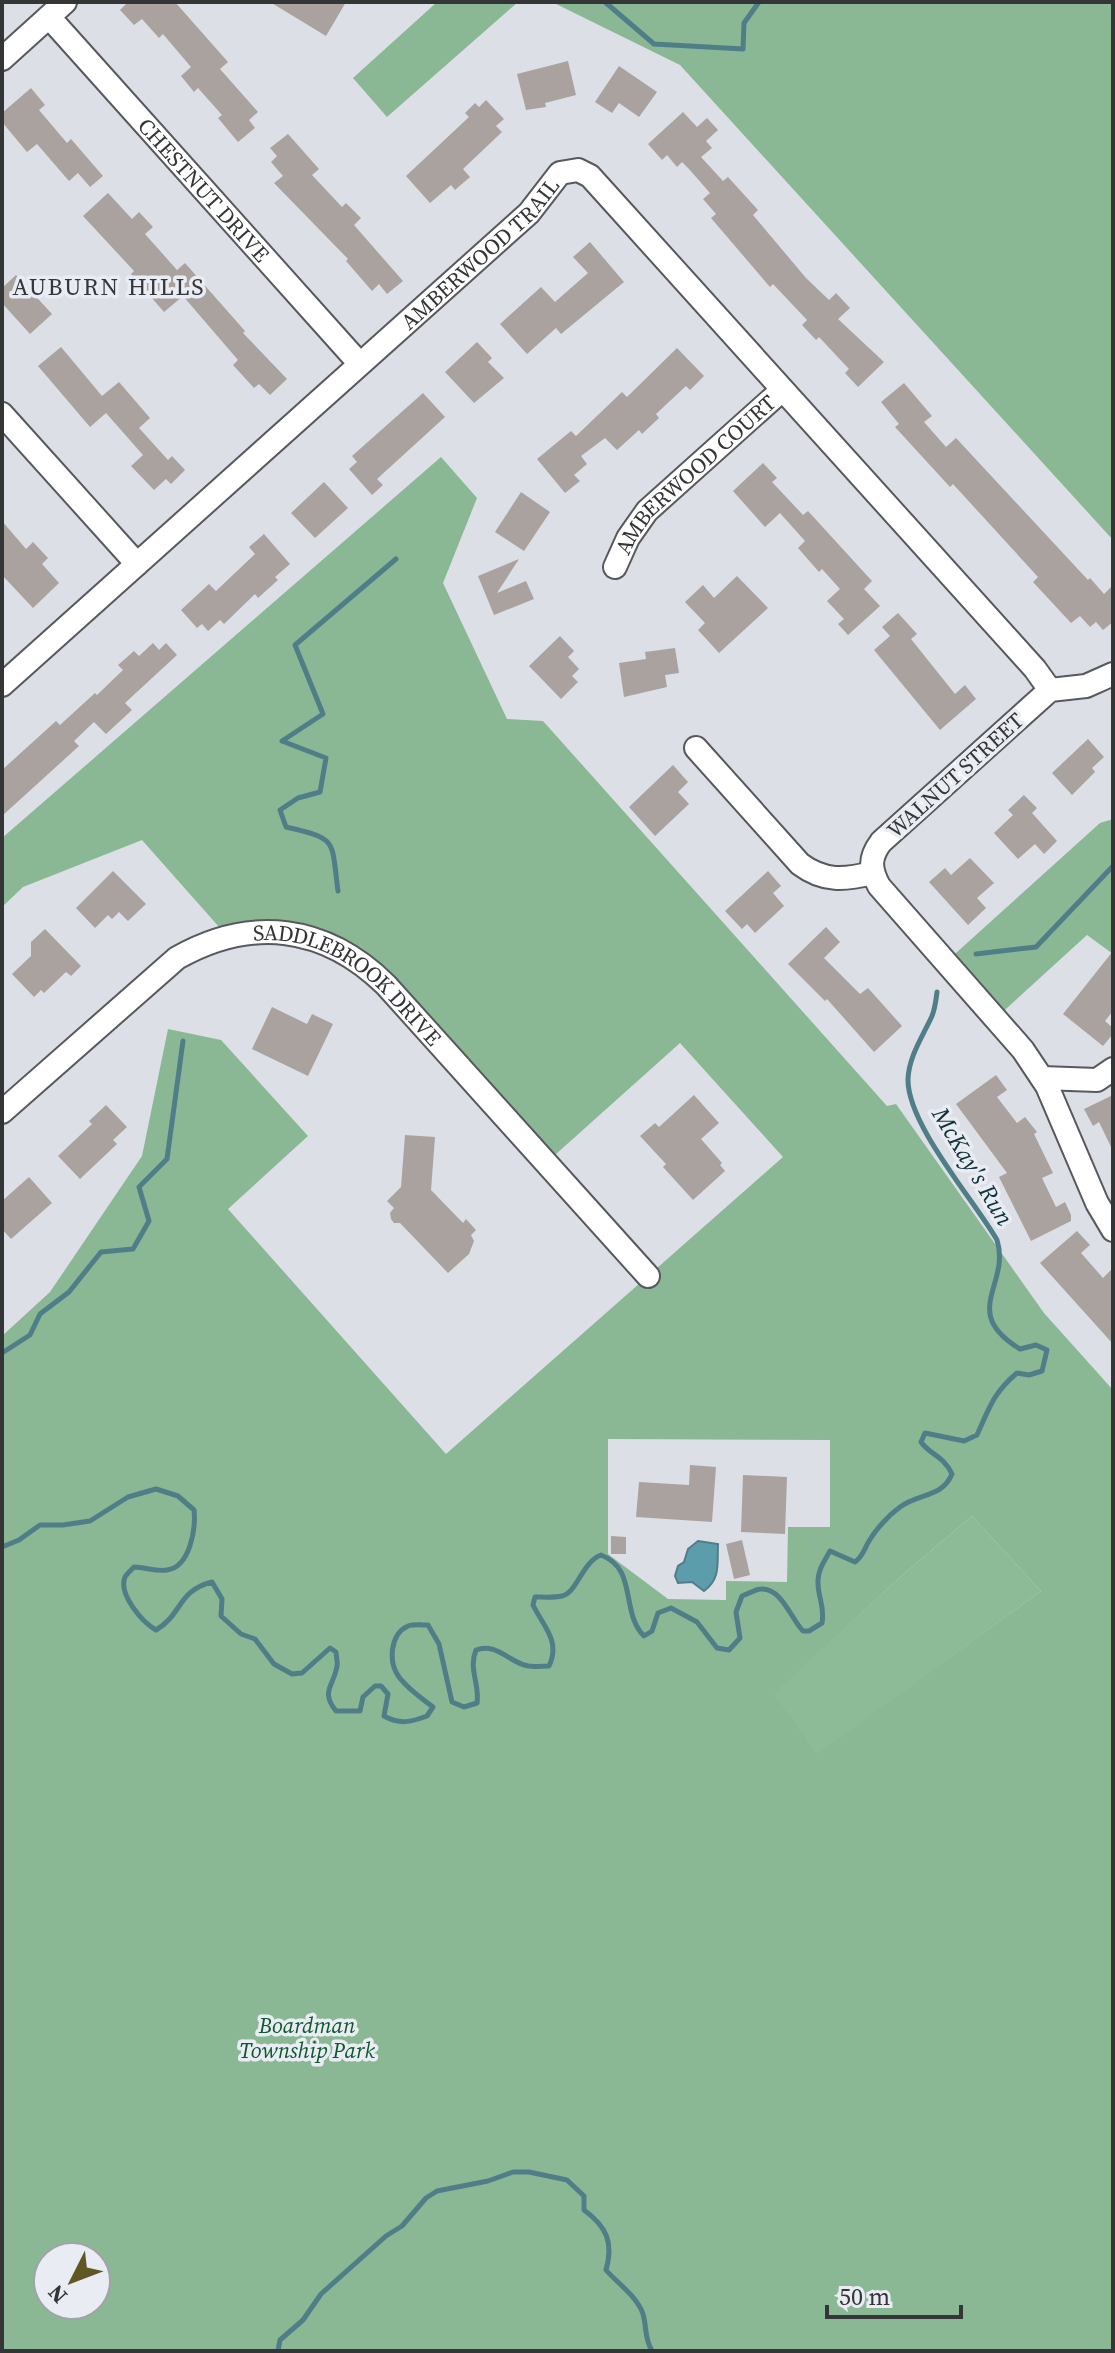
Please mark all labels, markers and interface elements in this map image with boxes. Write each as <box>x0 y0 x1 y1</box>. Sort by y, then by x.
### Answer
street label: CHESTNUT DRIVE <box>131 111 276 268</box>
street label: AMBERWOOD TRAIL <box>394 171 566 336</box>
district label: AUBURN HILLS <box>12 270 206 303</box>
street label: AMBERWOOD COURT <box>608 388 782 559</box>
street label: WALNUT STREET <box>880 706 1030 844</box>
street label: SADDLEBROOK DRIVE <box>252 917 449 1052</box>
water label: McKay's Run <box>924 1100 1022 1232</box>
park label: Boardman Township Park <box>239 2010 375 2065</box>
north arrow <box>32 2241 112 2321</box>
scale bar <box>827 2269 961 2319</box>
text: N <box>41 2278 74 2310</box>
text: 50 m <box>839 2280 890 2313</box>

